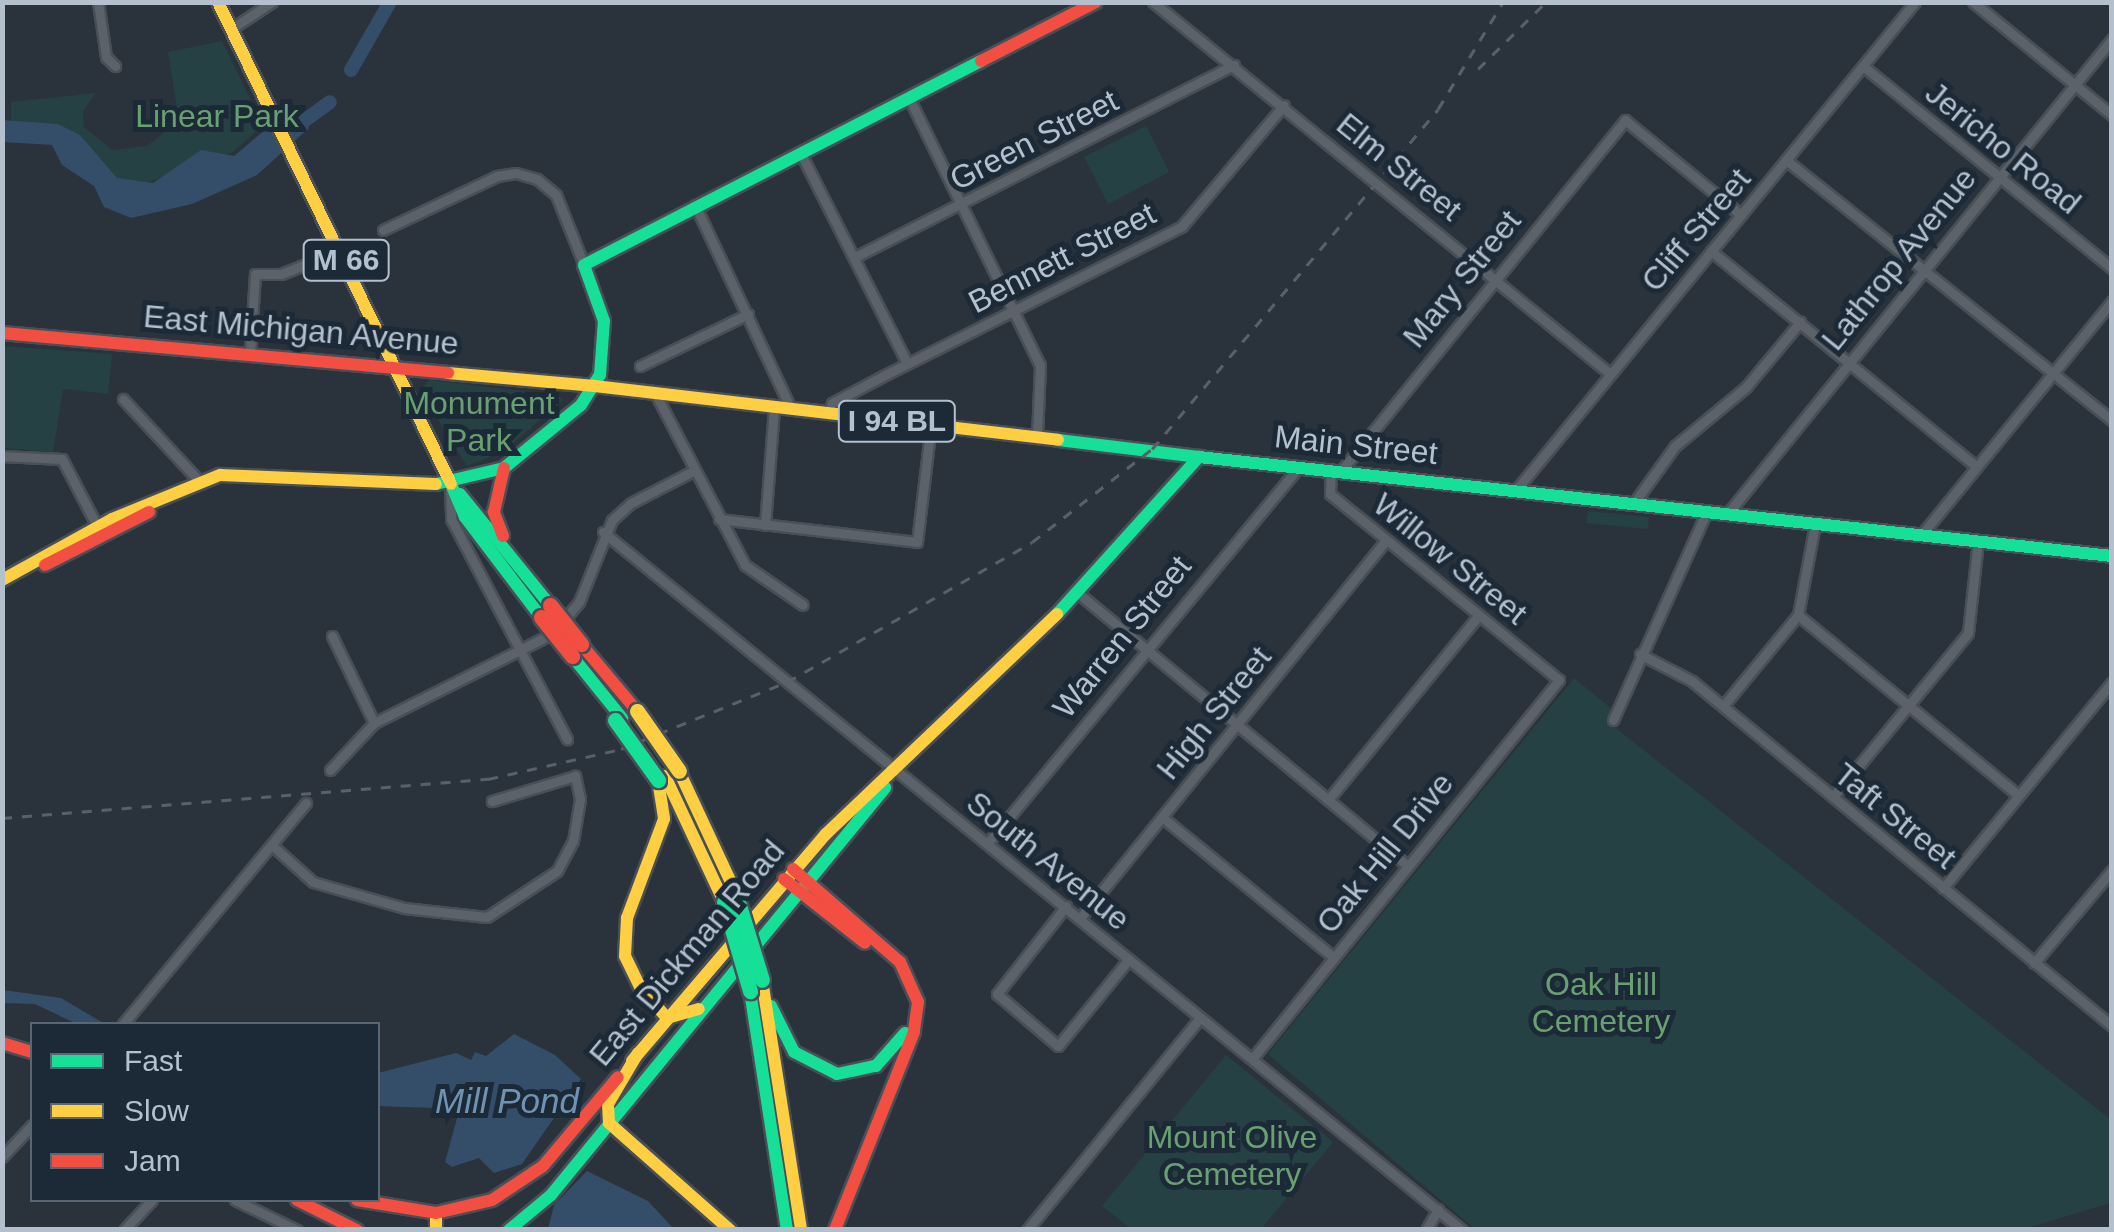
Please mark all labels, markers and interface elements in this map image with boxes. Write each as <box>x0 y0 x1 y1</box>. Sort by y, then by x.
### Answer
street label: Jericho Road <box>1918 74 2088 222</box>
street label: Green Street <box>944 81 1124 199</box>
park label: Linear Park <box>135 97 299 135</box>
street label: Elm Street <box>1329 105 1469 229</box>
street label: Lathrop Avenue <box>1813 159 1985 359</box>
street label: Cliff Street <box>1633 161 1759 299</box>
street label: Bennett Street <box>962 194 1162 322</box>
street label: Mary Street <box>1395 203 1529 355</box>
road number: M 66 <box>301 235 391 285</box>
street label: East Michigan Avenue <box>141 297 461 363</box>
park label: Monument Park <box>403 385 555 460</box>
road number: I 94 BL <box>837 396 957 446</box>
street label: Main Street <box>1273 417 1439 473</box>
street label: Willow Street <box>1365 485 1535 633</box>
street label: Warren Street <box>1045 548 1199 726</box>
street label: High Street <box>1149 639 1279 787</box>
street label: Taft Street <box>1826 755 1964 877</box>
street label: Oak Hill Drive <box>1309 765 1461 941</box>
street label: South Avenue <box>958 783 1138 939</box>
street label: East Dickman Road <box>581 832 793 1074</box>
park label: Oak Hill Cemetery <box>1532 966 1670 1041</box>
legend <box>30 1022 380 1202</box>
text: Fast <box>124 1044 182 1077</box>
water label: Mill Pond <box>435 1080 579 1122</box>
text: Slow <box>124 1094 189 1127</box>
park label: Mount Olive Cemetery <box>1147 1119 1317 1194</box>
text: Jam <box>124 1144 181 1177</box>

